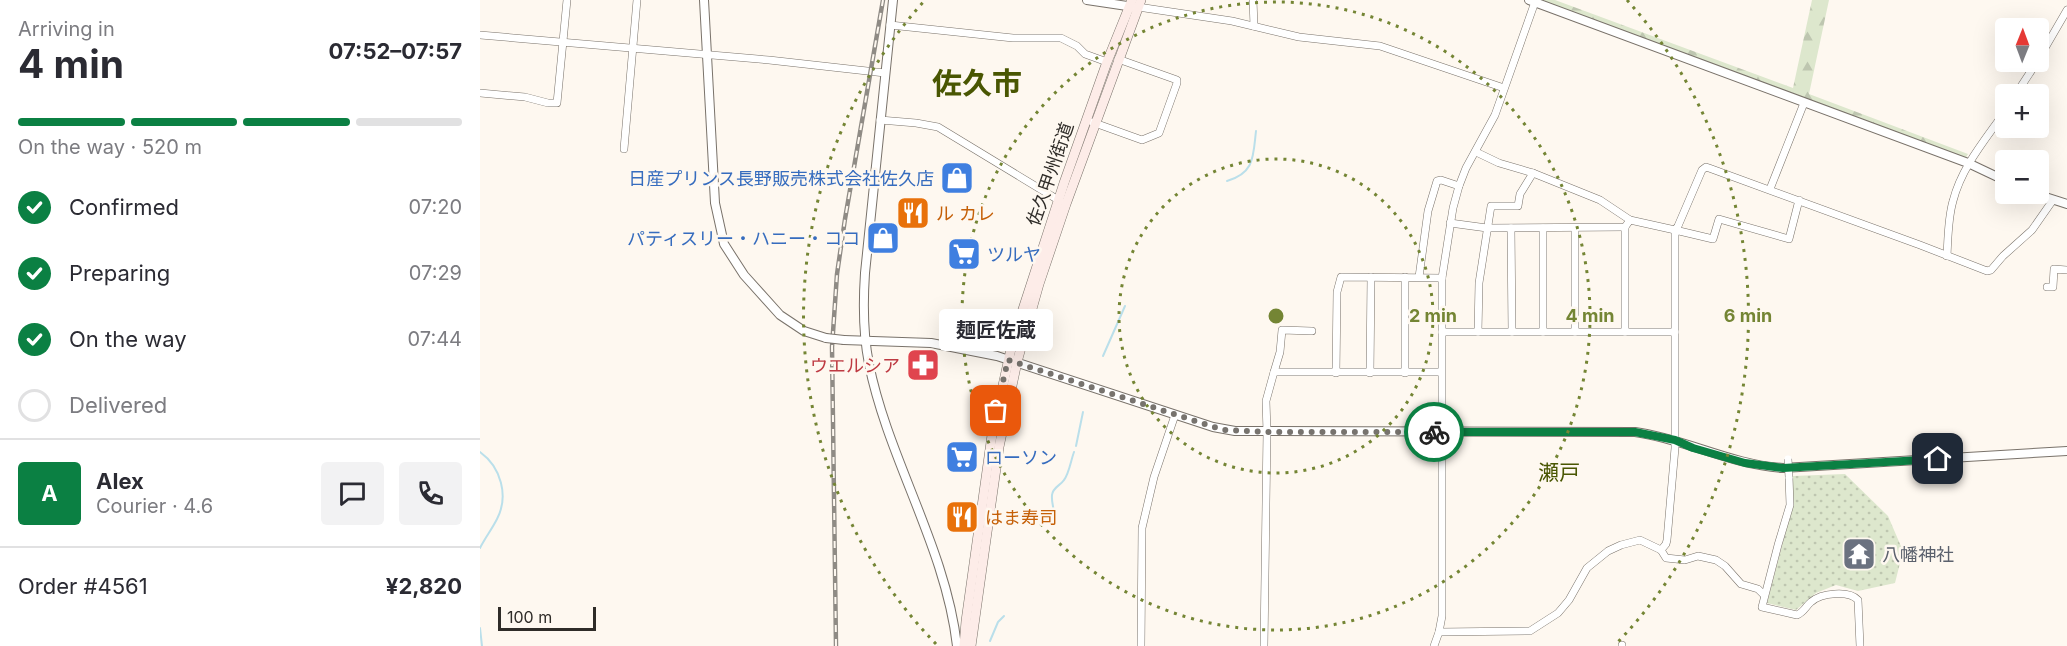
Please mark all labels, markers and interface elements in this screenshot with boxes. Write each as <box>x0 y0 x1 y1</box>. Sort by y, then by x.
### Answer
text: Arriving in <box>18 17 115 41</box>
north arrow <box>1995 18 2049 72</box>
map controls <box>1995 18 2049 204</box>
text: 07:52–07:57 <box>329 38 462 64</box>
text: 4 min <box>18 40 124 87</box>
district label: 佐久市 <box>932 65 1022 101</box>
button: + <box>1995 84 2049 138</box>
street label: 佐久甲州街道 <box>1022 120 1078 228</box>
text: On the way · 520 m <box>18 135 202 159</box>
button: − <box>1995 150 2049 204</box>
shop icon: 日産プリンス長野販売株式会社佐久店 <box>939 160 975 196</box>
place label: 日産プリンス長野販売株式会社佐久店 <box>628 168 934 189</box>
icon: check <box>18 191 51 224</box>
text: Confirmed <box>69 194 179 220</box>
text: 07:20 <box>409 195 462 219</box>
restaurant icon: ル カレ <box>895 195 931 231</box>
place label: ル カレ <box>936 203 995 224</box>
shop icon: パティスリー・ハニー・ココ <box>865 220 901 256</box>
place label: パティスリー・ハニー・ココ <box>627 228 860 249</box>
supermarket icon: ツルヤ <box>946 236 982 272</box>
place label: ツルヤ <box>987 244 1041 265</box>
icon: check <box>18 257 51 290</box>
text: Preparing <box>69 260 170 286</box>
text: 07:29 <box>409 261 462 285</box>
text: 2 min <box>1409 305 1457 326</box>
text: 4 min <box>1566 305 1614 326</box>
text: 6 min <box>1724 305 1772 326</box>
centre of rings <box>1266 306 1286 326</box>
callout: 麺匠佐蔵 <box>939 309 1053 351</box>
text: 麺匠佐蔵 <box>956 318 1036 342</box>
icon: check <box>18 323 51 356</box>
text: On the way <box>69 326 187 352</box>
text: 07:44 <box>408 327 462 351</box>
pharmacy icon: ウエルシア <box>905 347 941 383</box>
place label: ウエルシア <box>810 355 900 376</box>
pin <box>970 385 1021 436</box>
text: Delivered <box>69 392 167 418</box>
icon: bag <box>979 394 1012 427</box>
courier <box>1404 402 1464 462</box>
icon: bike <box>1418 416 1451 449</box>
pin <box>1912 433 1963 484</box>
supermarket icon: ローソン <box>944 439 980 475</box>
icon: home <box>1921 442 1954 475</box>
place label: ローソン <box>985 447 1057 468</box>
district label: 瀬戸 <box>1538 460 1580 485</box>
button: chat <box>321 462 384 525</box>
button: phone <box>399 462 462 525</box>
text: Alex <box>96 468 144 494</box>
text: A <box>41 480 58 506</box>
text: Courier · 4.6 <box>96 494 213 518</box>
restaurant icon: はま寿司 <box>944 499 980 535</box>
place label: はま寿司 <box>985 507 1057 528</box>
temple icon: 八幡神社 <box>1841 536 1877 572</box>
place label: 八幡神社 <box>1882 544 1954 565</box>
text: Order #4561 <box>18 573 148 599</box>
text: ¥2,820 <box>386 573 462 599</box>
scale bar <box>498 604 596 632</box>
text: 100 m <box>507 607 552 627</box>

